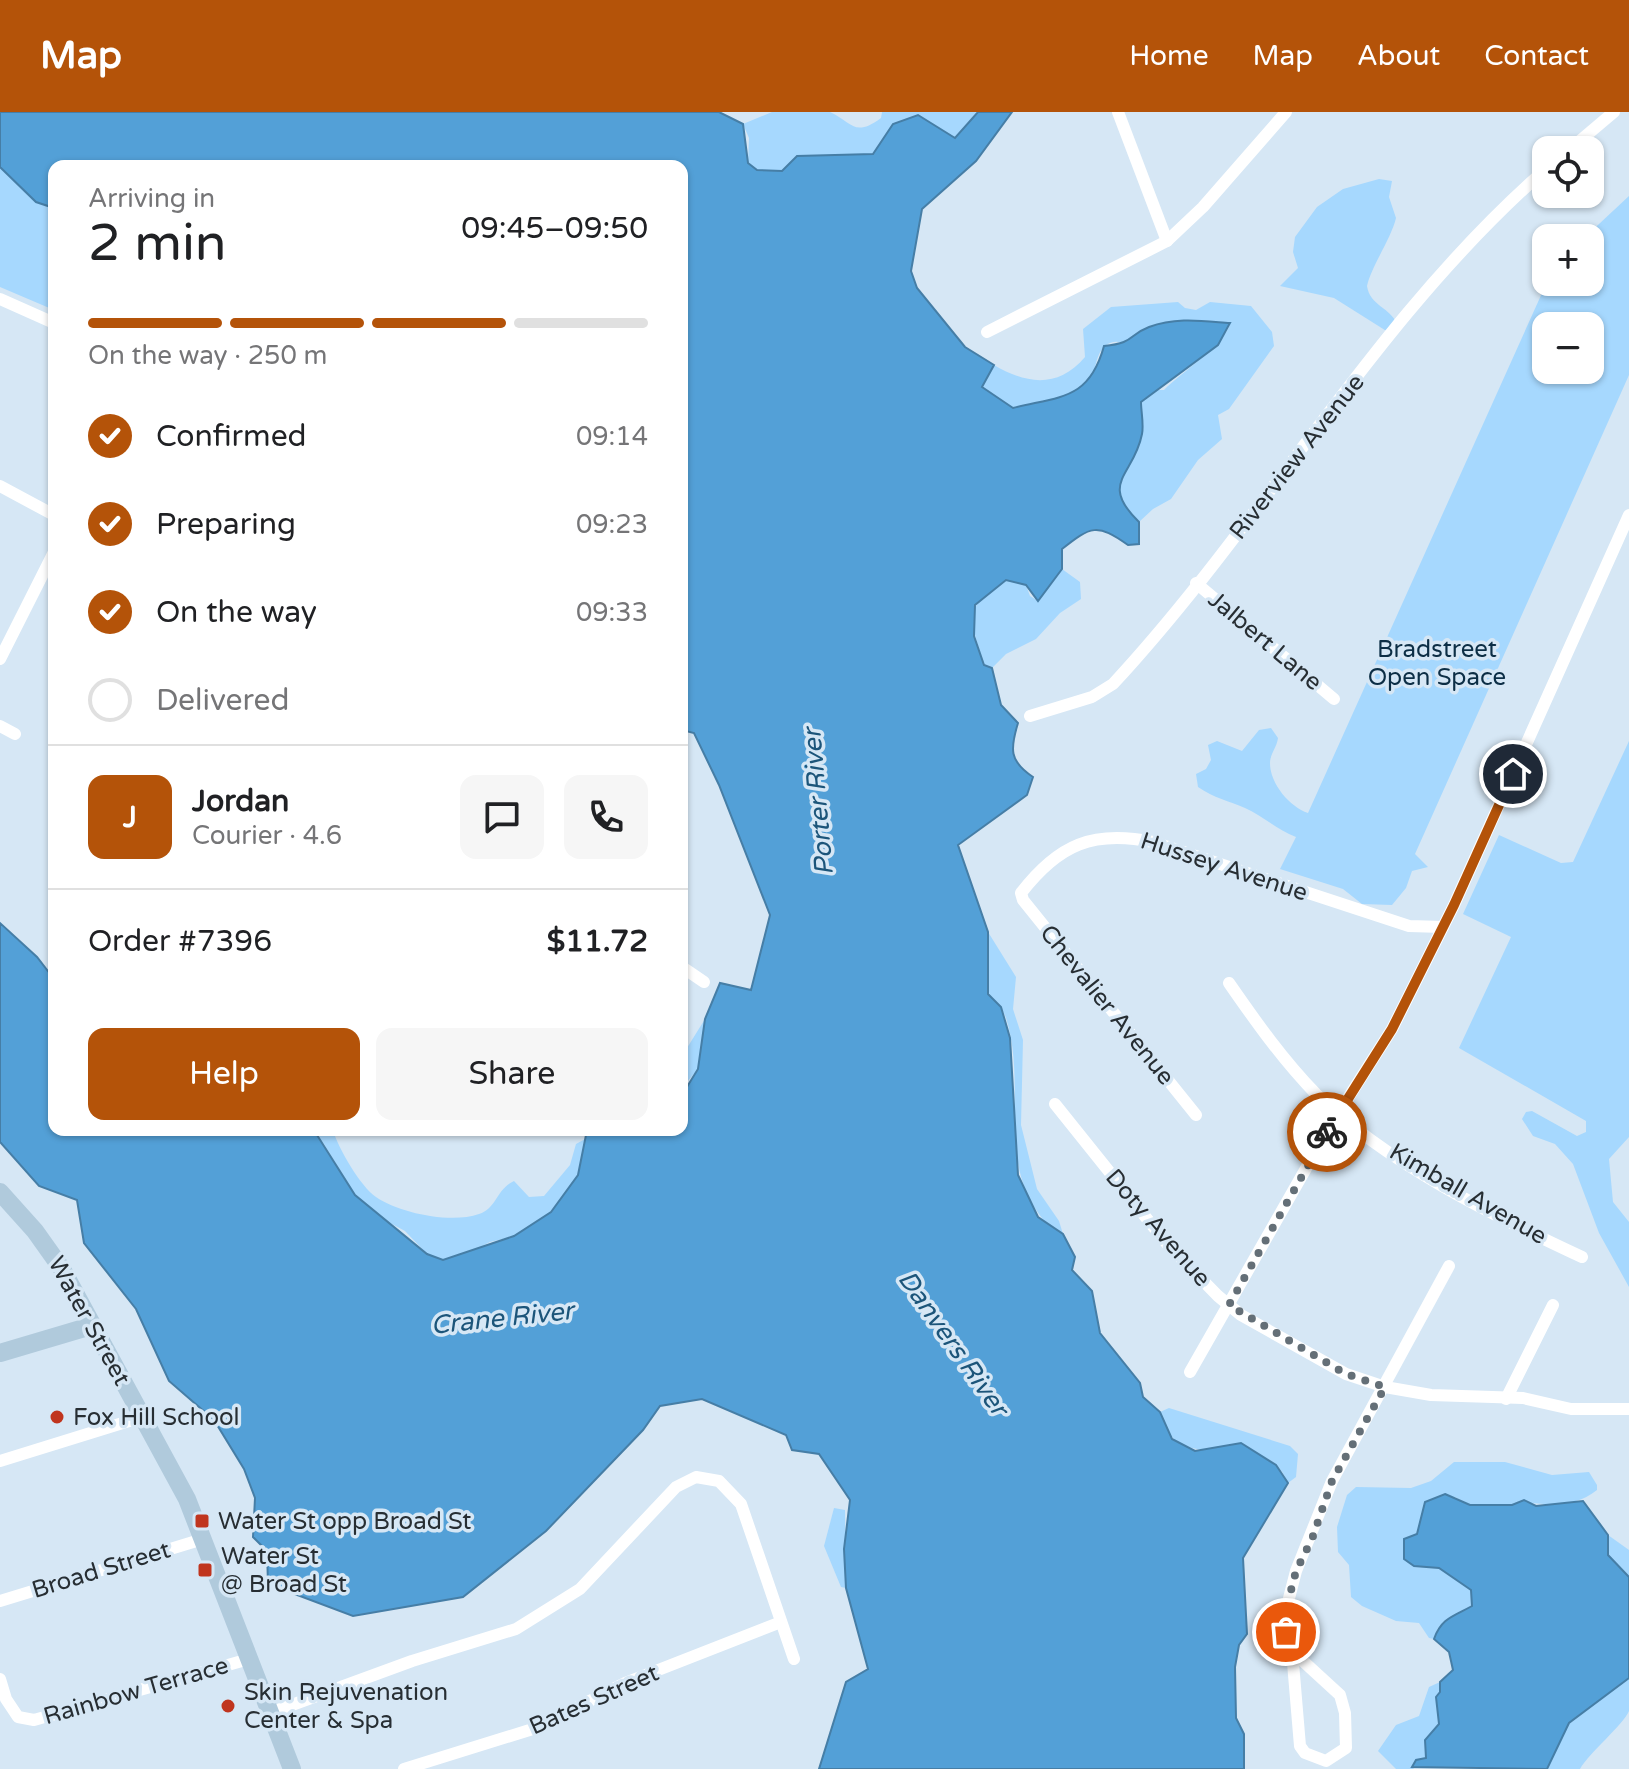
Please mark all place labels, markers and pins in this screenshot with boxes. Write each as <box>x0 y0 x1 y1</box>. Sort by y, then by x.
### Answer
pin <box>1479 740 1547 808</box>
place label: Fox Hill School <box>73 1403 240 1432</box>
marker: Fox Hill School <box>48 1408 66 1426</box>
place label: Water St opp Broad St <box>218 1507 472 1536</box>
marker: Water St opp Broad St <box>193 1512 211 1530</box>
place label: Water St @ Broad St <box>221 1542 347 1599</box>
marker: Water St @ Broad St <box>196 1561 214 1579</box>
pin <box>1252 1598 1320 1666</box>
place label: Skin Rejuvenation Center & Spa <box>244 1678 448 1735</box>
marker: Skin Rejuvenation Center & Spa <box>219 1697 237 1715</box>

